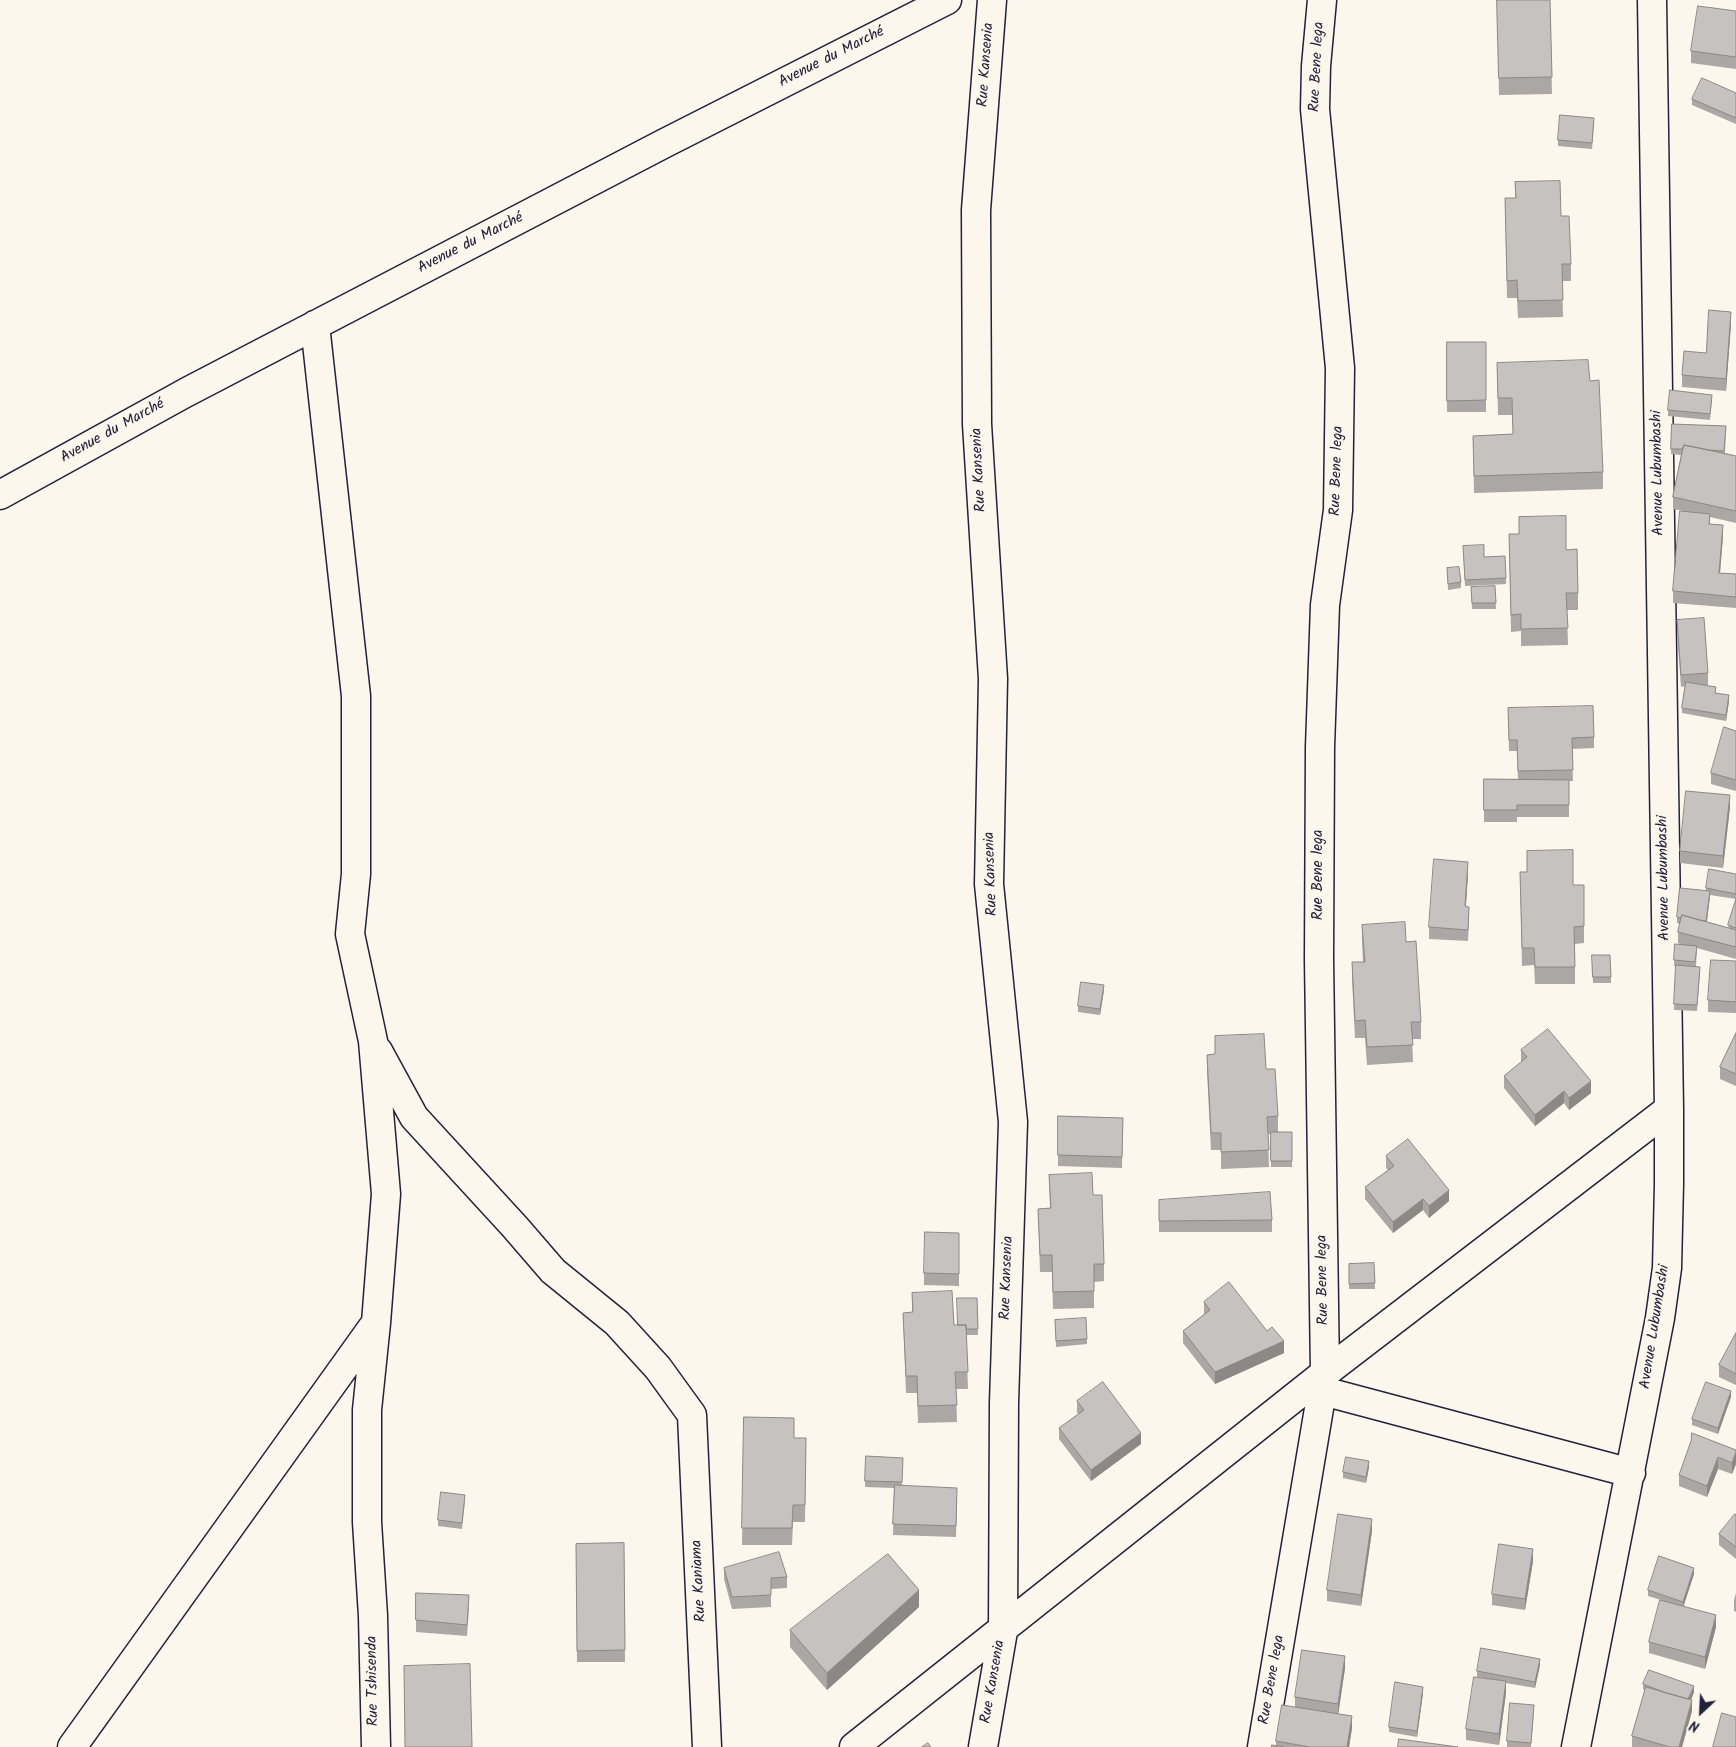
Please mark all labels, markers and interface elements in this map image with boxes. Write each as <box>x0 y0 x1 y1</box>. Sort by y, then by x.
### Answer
street label: Rue Bene lega <box>1307 21 1329 113</box>
street label: Rue Kansenia <box>975 22 999 108</box>
street label: Avenue du Marché <box>776 24 888 92</box>
street label: Avenue du Marché <box>415 210 527 278</box>
street label: Avenue du Marché <box>58 396 168 468</box>
street label: Avenue Lubumbashi <box>1649 410 1669 536</box>
street label: Rue Bene lega <box>1327 426 1349 516</box>
street label: Rue Kansenia <box>969 427 991 513</box>
street label: Avenue Lubumbashi <box>1655 815 1675 941</box>
street label: Rue Bene lega <box>1310 830 1328 920</box>
street label: Rue Kansenia <box>982 832 1002 916</box>
street label: Rue Bene lega <box>1314 1235 1334 1325</box>
street label: Rue Kansenia <box>998 1236 1018 1320</box>
street label: Avenue Lubumbashi <box>1637 1264 1675 1390</box>
street label: Rue Kaniama <box>689 1539 711 1623</box>
street label: Rue Bene lega <box>1256 1634 1290 1726</box>
street label: Rue Tshisenda <box>364 1636 384 1726</box>
street label: Rue Kansenia <box>978 1639 1010 1725</box>
north arrow <box>1676 1687 1726 1737</box>
text: N <box>1686 1714 1703 1737</box>

